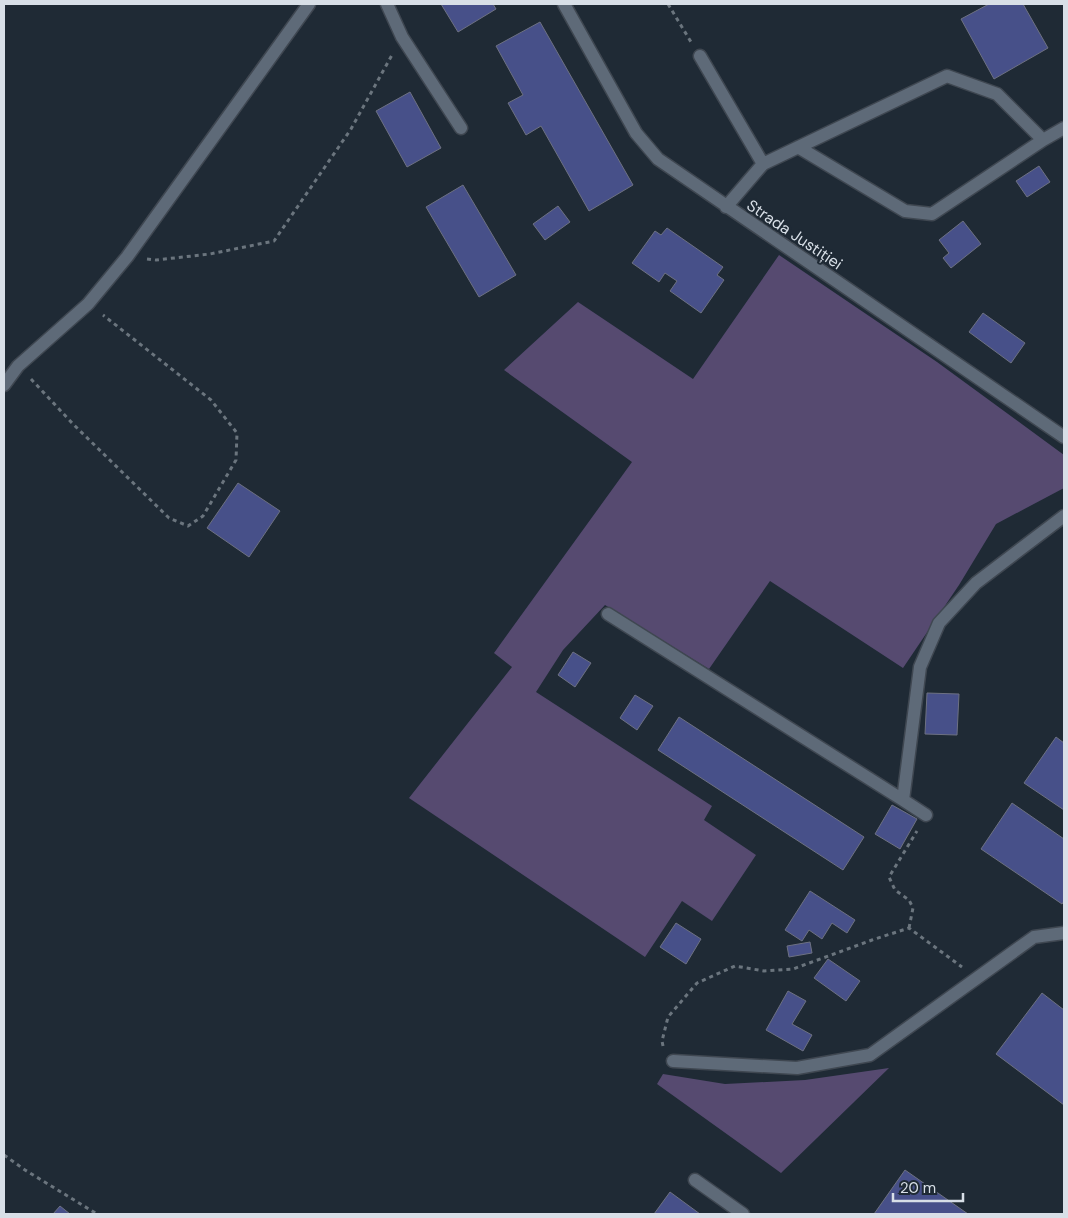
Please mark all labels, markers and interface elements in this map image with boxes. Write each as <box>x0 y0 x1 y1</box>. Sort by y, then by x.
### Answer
street label: Strada Justiției <box>743 195 847 274</box>
scale bar <box>893 1170 963 1202</box>
text: 20 m <box>900 1178 936 1198</box>

